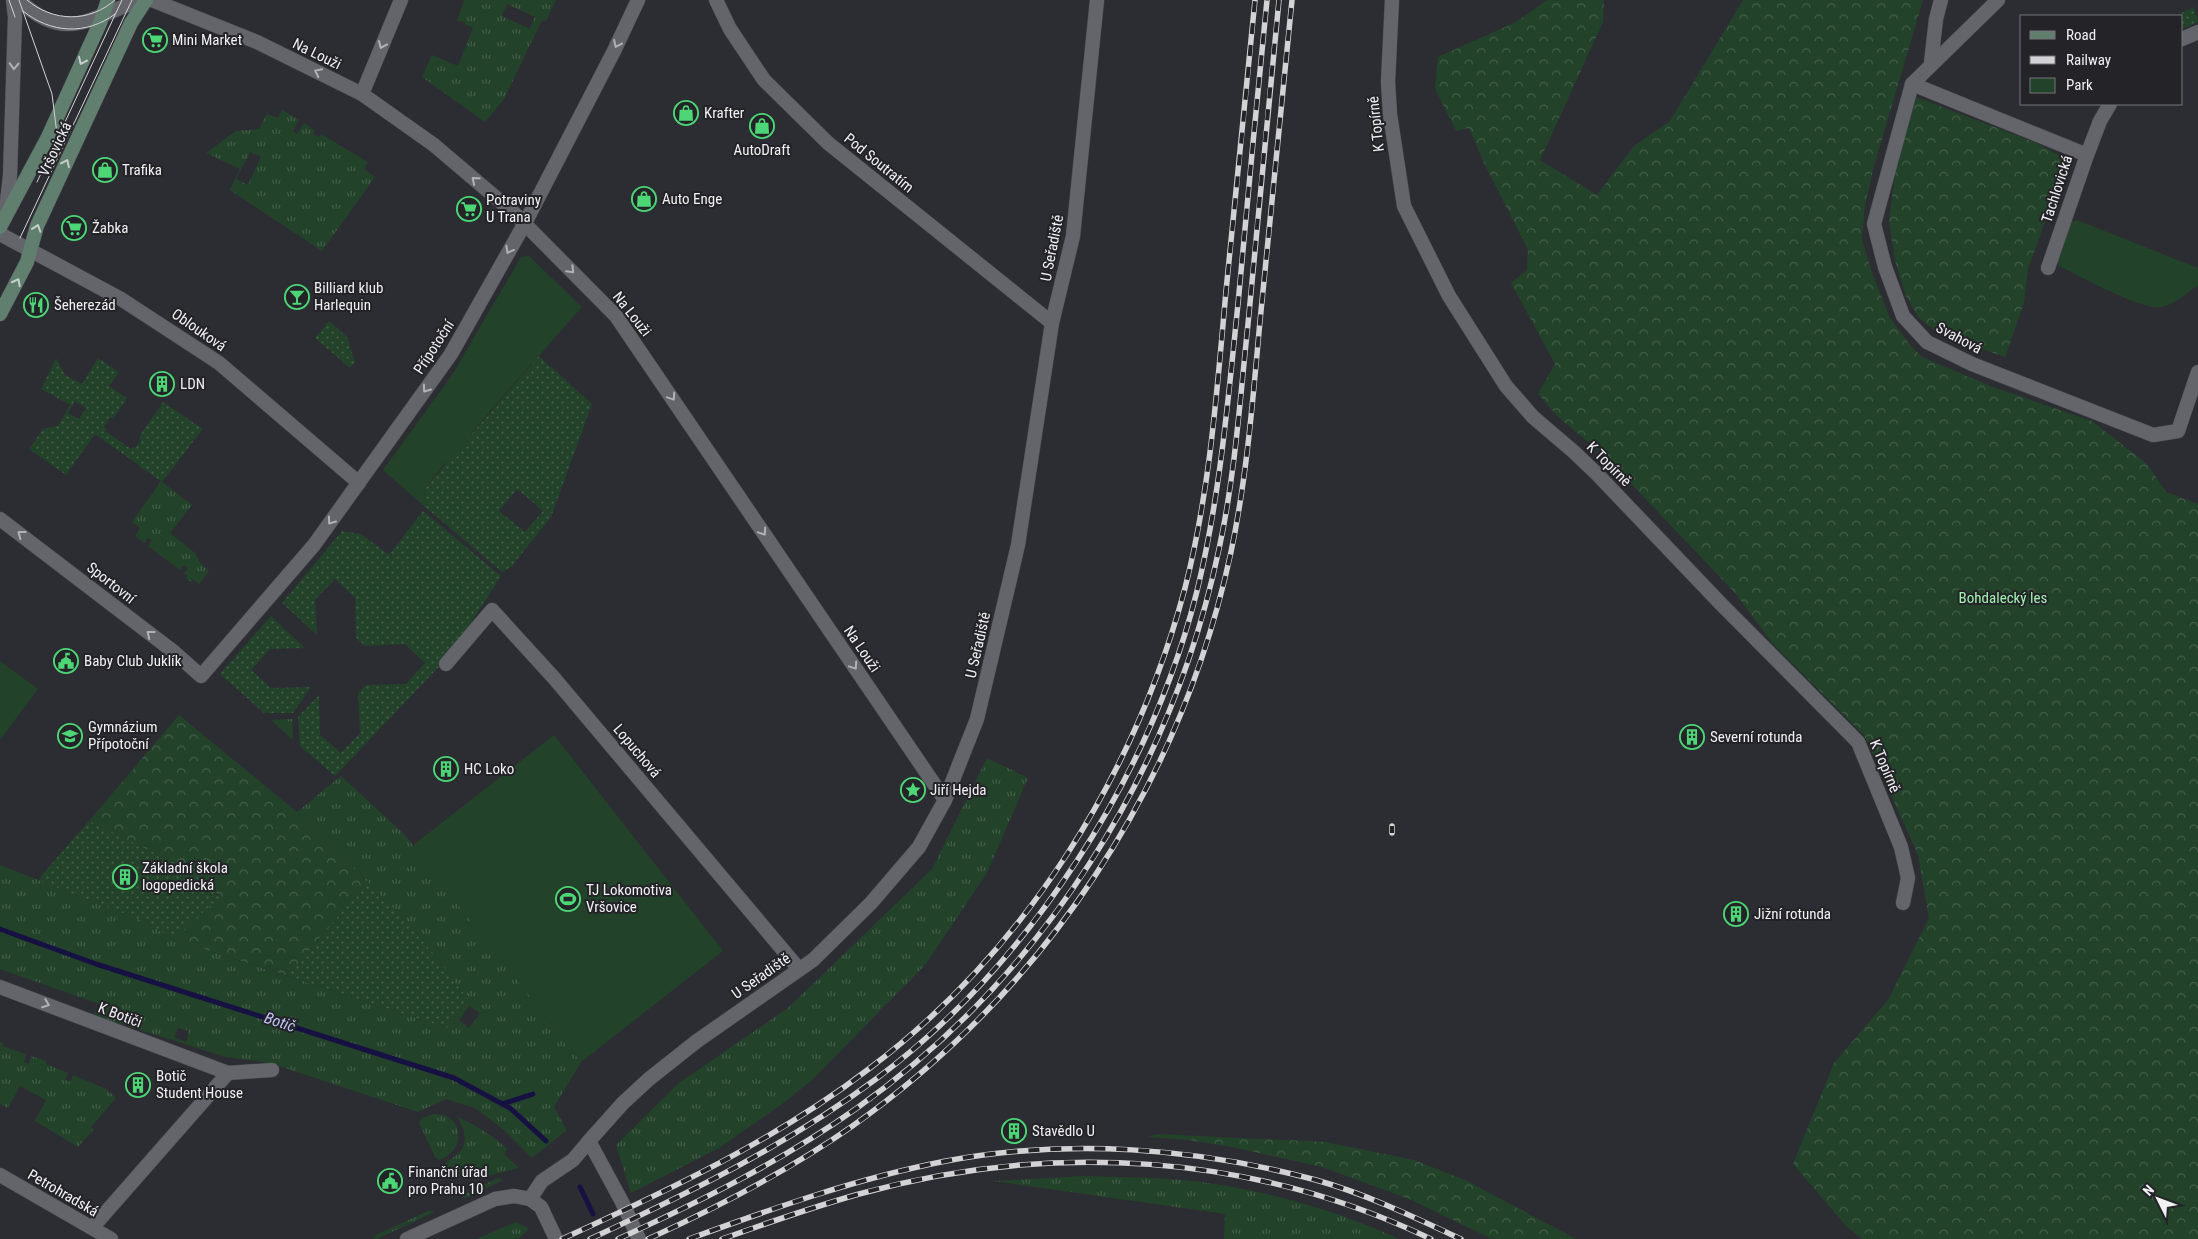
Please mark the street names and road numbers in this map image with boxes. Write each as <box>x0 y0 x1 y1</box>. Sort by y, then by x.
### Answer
street label: Na Louži <box>290 35 344 73</box>
street label: K Topírně <box>1364 95 1388 153</box>
street label: Vršovická <box>35 119 75 179</box>
street label: Pod Soutratím <box>841 129 917 197</box>
street label: Tachlovická <box>2038 153 2076 225</box>
street label: U Seřadiště <box>1037 213 1067 283</box>
street label: Na Louži <box>609 288 655 340</box>
street label: Oblouková <box>168 305 230 355</box>
street label: Přípotoční <box>410 315 459 377</box>
street label: Svahová <box>1933 318 1985 358</box>
street label: K Topírně <box>1583 438 1635 490</box>
street label: Sportovní <box>83 558 140 608</box>
street label: U Seřadiště <box>962 610 994 680</box>
street label: Na Louži <box>840 622 884 676</box>
street label: Lopuchová <box>609 721 665 781</box>
street label: K Topírně <box>1866 737 1904 795</box>
street label: U Seřadiště <box>728 949 794 1003</box>
street label: K Botiči <box>95 998 145 1032</box>
street label: Petrohradská <box>24 1166 102 1220</box>

